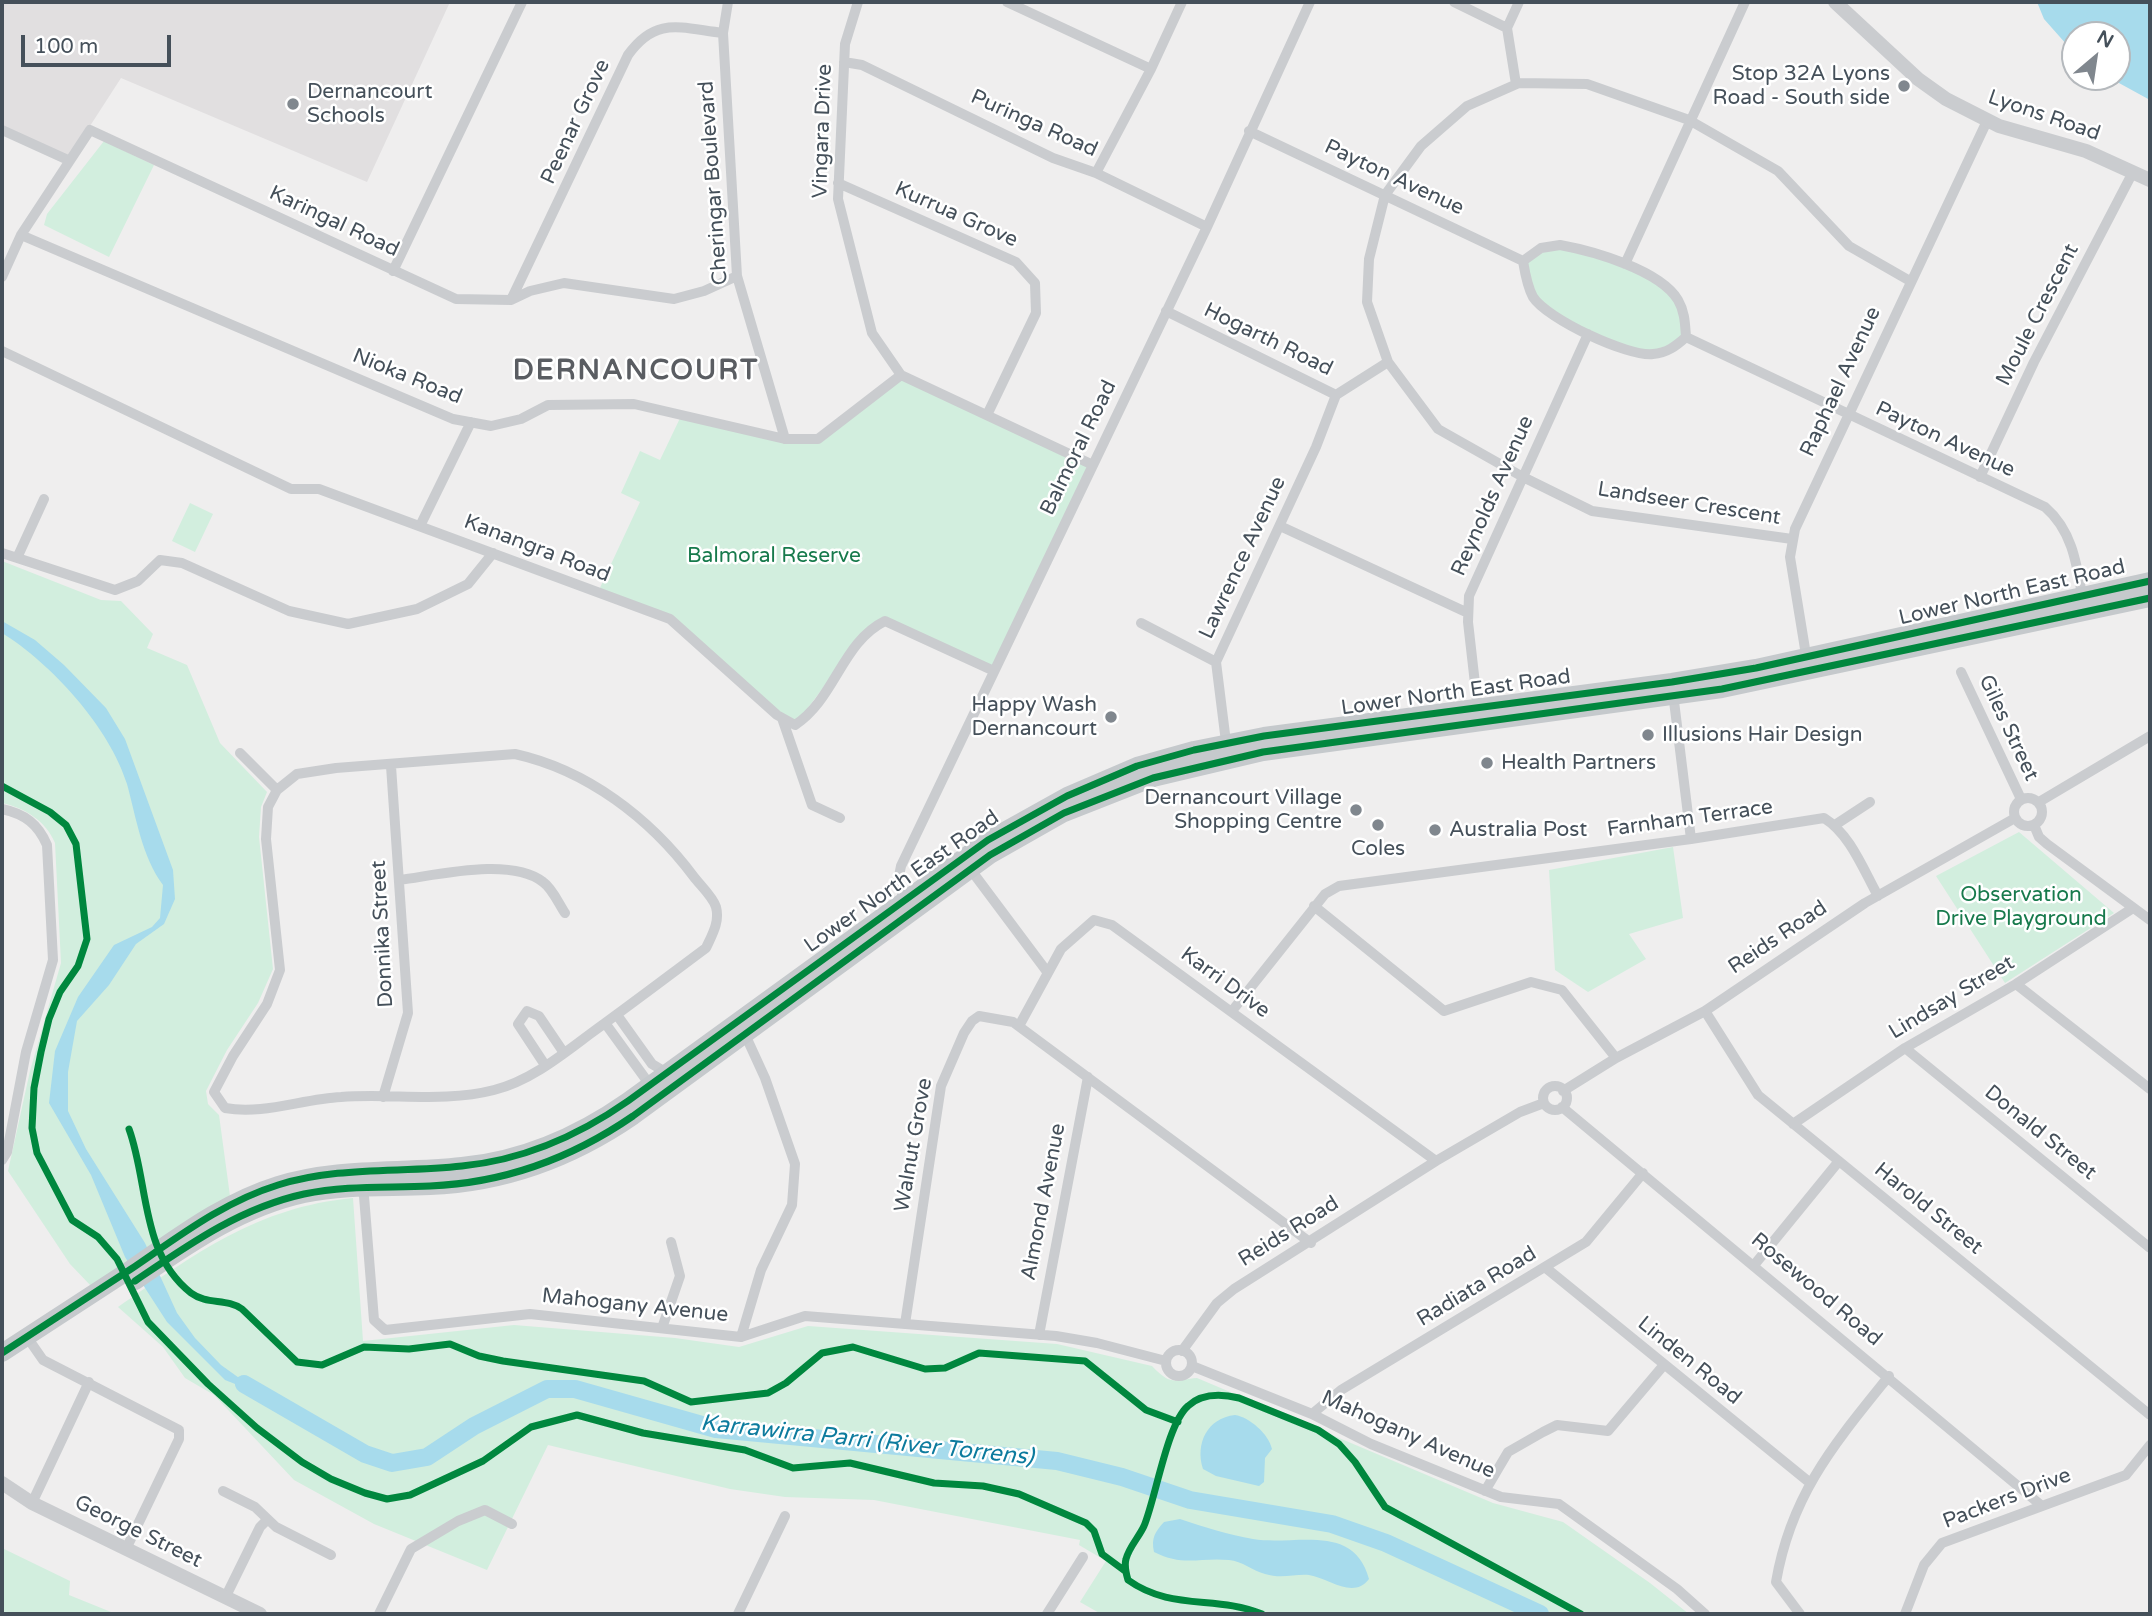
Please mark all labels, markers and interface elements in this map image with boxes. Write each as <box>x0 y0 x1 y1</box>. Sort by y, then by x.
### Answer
scale bar <box>24 21 175 65</box>
north arrow <box>2061 21 2131 91</box>
text: N <box>2093 26 2117 53</box>
text: 100 m <box>34 34 98 59</box>
street label: Peenar Grove <box>536 56 616 188</box>
place label: Stop 32A Lyons Road - South side <box>1713 61 1890 111</box>
street label: Vingara Drive <box>808 63 838 199</box>
marker: Stop 32A Lyons Road - South side <box>1896 78 1912 94</box>
place label: Dernancourt Schools <box>307 79 432 129</box>
street label: Cheringar Boulevard <box>694 80 734 286</box>
street label: Puringa Road <box>967 85 1101 163</box>
street label: Lyons Road <box>1985 85 2103 147</box>
marker: Dernancourt Schools <box>285 96 301 112</box>
street label: Payton Avenue <box>1320 135 1468 221</box>
street label: Kurrua Grove <box>891 177 1021 253</box>
street label: Karingal Road <box>265 181 403 263</box>
street label: Moule Crescent <box>1991 240 2085 390</box>
street label: Hogarth Road <box>1199 298 1337 382</box>
street label: Raphael Avenue <box>1795 303 1887 461</box>
street label: Nioka Road <box>349 344 465 410</box>
district label: DERNANCOURT <box>514 355 758 389</box>
street label: Balmoral Road <box>1035 376 1123 520</box>
street label: Payton Avenue <box>1871 397 2019 483</box>
street label: Reynolds Avenue <box>1446 412 1540 580</box>
street label: Lawrence Avenue <box>1194 473 1292 643</box>
street label: Landseer Crescent <box>1596 477 1782 531</box>
street label: Kanangra Road <box>460 510 614 588</box>
park label: Balmoral Reserve <box>687 543 861 569</box>
street label: Lower North East Road <box>1896 555 2128 631</box>
street label: Lower North East Road <box>1340 664 1572 722</box>
street label: Giles Street <box>1973 671 2043 785</box>
place label: Happy Wash Dernancourt <box>971 692 1097 742</box>
marker: Happy Wash Dernancourt <box>1103 709 1119 725</box>
place label: Illusions Hair Design <box>1662 722 1862 748</box>
marker: Illusions Hair Design <box>1640 727 1656 743</box>
place label: Health Partners <box>1501 750 1656 776</box>
marker: Health Partners <box>1479 755 1495 771</box>
place label: Dernancourt Village Shopping Centre <box>1144 785 1342 835</box>
street label: Farnham Terrace <box>1605 795 1775 843</box>
marker: Dernancourt Village Shopping Centre <box>1348 802 1364 818</box>
street label: Lower North East Road <box>800 805 1004 959</box>
marker: Coles <box>1370 817 1386 833</box>
place label: Australia Post <box>1449 817 1587 843</box>
marker: Australia Post <box>1427 822 1443 838</box>
place label: Coles <box>1351 836 1405 862</box>
street label: Donnika Street <box>367 860 399 1008</box>
park label: Observation Drive Playground <box>1935 882 2107 932</box>
street label: Reids Road <box>1724 896 1832 980</box>
street label: Karri Drive <box>1175 942 1275 1024</box>
street label: Lindsay Street <box>1885 951 2019 1045</box>
street label: Walnut Grove <box>890 1076 938 1214</box>
street label: Donald Street <box>1979 1080 2101 1186</box>
street label: Almond Avenue <box>1016 1121 1072 1283</box>
street label: Harold Street <box>1869 1158 1987 1260</box>
street label: Reids Road <box>1234 1191 1344 1273</box>
street label: Rosewood Road <box>1745 1228 1887 1352</box>
street label: Radiata Road <box>1413 1241 1541 1333</box>
street label: Mahogany Avenue <box>541 1284 729 1328</box>
street label: Linden Road <box>1632 1311 1746 1411</box>
street label: Mahogany Avenue <box>1317 1385 1499 1485</box>
water label: Karrawirra Parri (River Torrens) <box>699 1410 1035 1472</box>
street label: Packers Drive <box>1939 1463 2075 1535</box>
street label: George Street <box>70 1490 206 1574</box>

